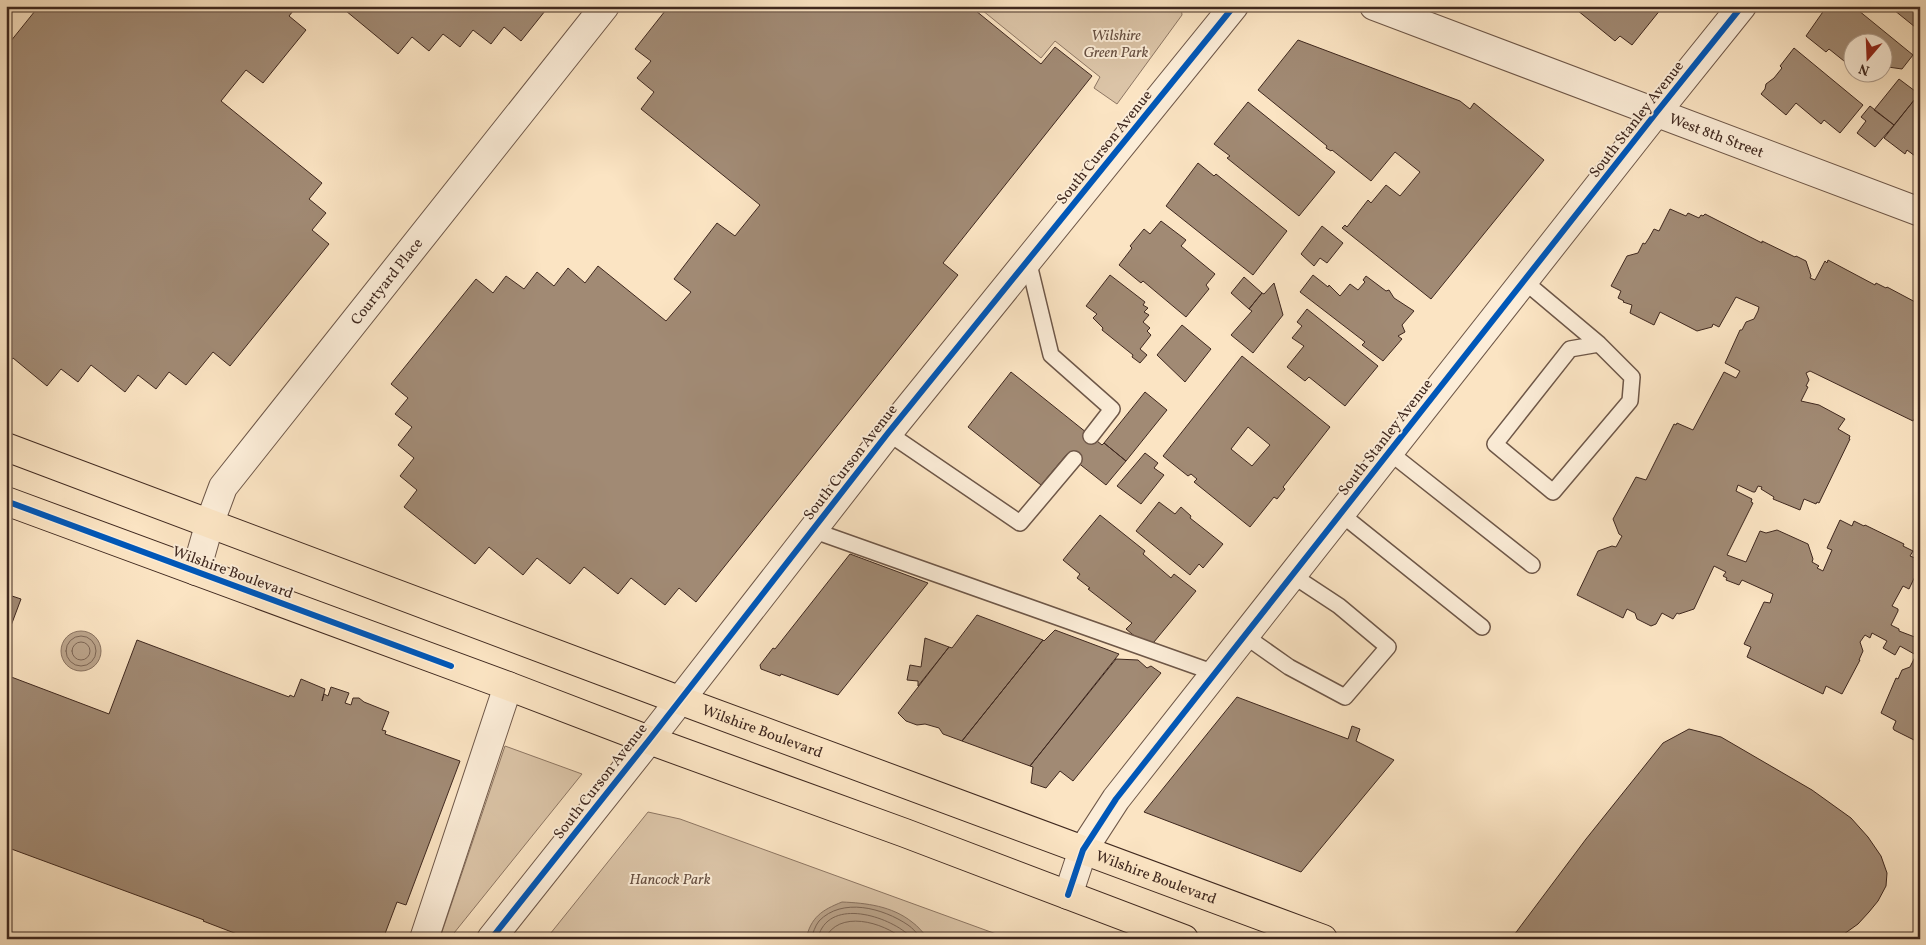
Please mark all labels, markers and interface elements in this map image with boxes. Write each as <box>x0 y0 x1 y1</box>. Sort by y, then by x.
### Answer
park label: Wilshire Green Park <box>1083 26 1149 64</box>
north arrow <box>1844 32 1894 82</box>
street label: South Stanley Avenue <box>1585 57 1689 183</box>
text: N <box>1856 58 1872 80</box>
street label: South Curson Avenue <box>1052 86 1158 210</box>
street label: West 8th Street <box>1665 109 1766 164</box>
street label: Courtyard Place <box>346 234 429 330</box>
street label: South Stanley Avenue <box>1334 375 1438 501</box>
street label: South Curson Avenue <box>799 401 903 525</box>
street label: Wilshire Boulevard <box>169 542 296 605</box>
street label: Wilshire Boulevard <box>699 700 825 764</box>
street label: South Curson Avenue <box>549 720 653 844</box>
street label: Wilshire Boulevard <box>1092 847 1219 911</box>
park label: Hancock Park <box>629 870 711 891</box>

